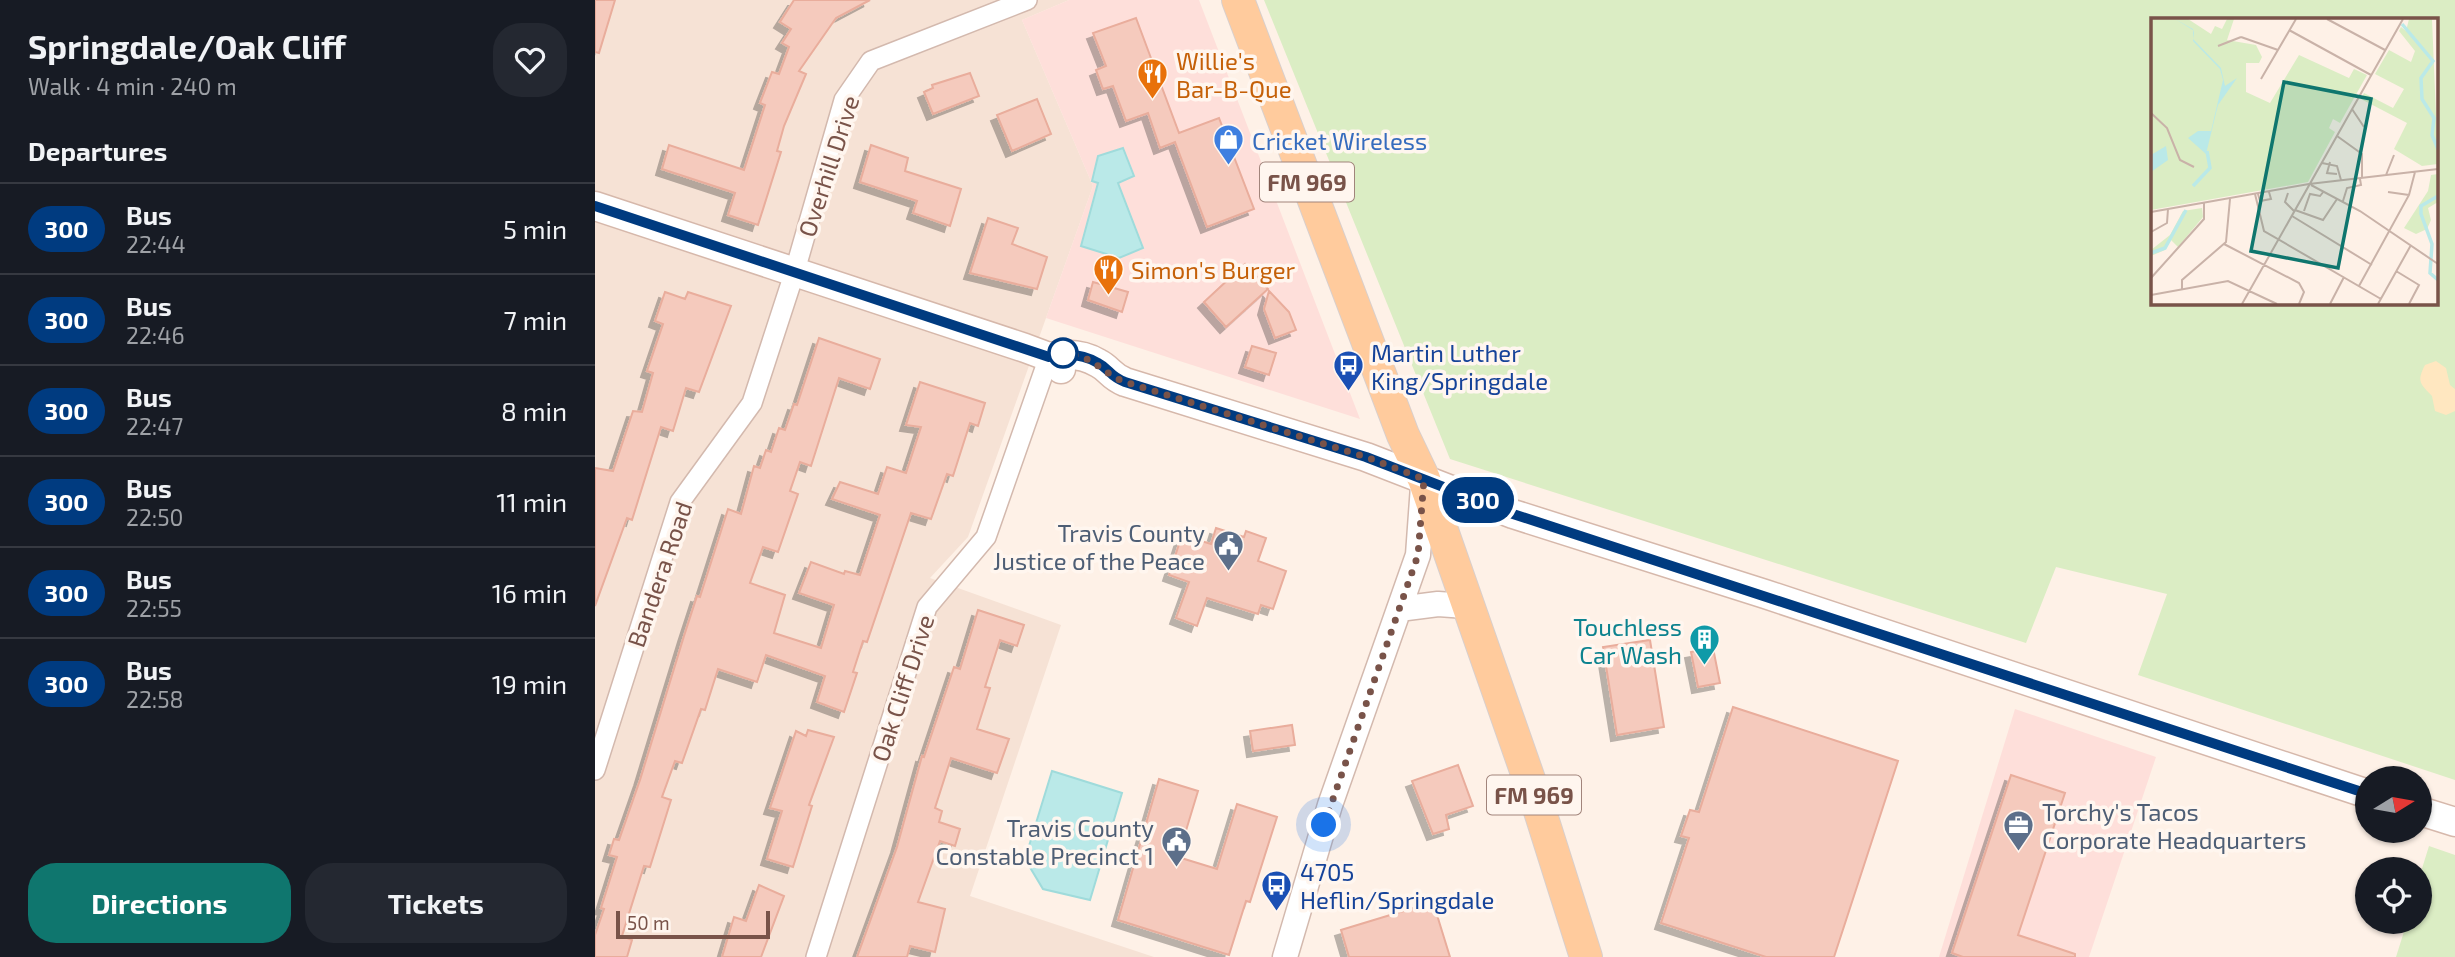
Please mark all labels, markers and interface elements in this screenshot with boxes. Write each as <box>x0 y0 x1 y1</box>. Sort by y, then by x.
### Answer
inset map <box>2151 18 2437 304</box>
button: heart <box>493 23 567 97</box>
text: Springdale/Oak Cliff <box>28 26 346 66</box>
place label: Willie's Bar-B-Que <box>1176 46 1292 103</box>
restaurant icon: Willie's Bar-B-Que <box>1136 57 1170 101</box>
text: Walk · 4 min · 240 m <box>28 72 237 100</box>
street label: Overhill Drive <box>791 92 865 240</box>
shop icon: Cricket Wireless <box>1212 123 1246 167</box>
place label: Cricket Wireless <box>1252 126 1427 155</box>
text: Departures <box>28 135 167 166</box>
road number: FM 969 <box>1260 162 1354 202</box>
text: Bus <box>126 199 172 230</box>
text: 5 min <box>503 213 567 244</box>
text: 300 <box>45 214 88 243</box>
text: 22:44 <box>126 230 186 258</box>
restaurant icon: Simon's Burger <box>1091 252 1125 296</box>
place label: Simon's Burger <box>1131 255 1296 284</box>
text: Bus <box>126 290 172 321</box>
text: 7 min <box>504 304 567 335</box>
text: 300 <box>45 305 88 334</box>
text: 22:46 <box>126 321 185 349</box>
unlabelled marker <box>1048 338 1078 368</box>
place label: Martin Luther King/Springdale <box>1371 338 1548 395</box>
bus stop icon: Martin Luther King/Springdale <box>1331 349 1365 393</box>
text: Bus <box>126 381 172 412</box>
text: 8 min <box>501 395 567 426</box>
text: 300 <box>45 396 88 425</box>
text: 22:47 <box>126 412 183 440</box>
text: Bus <box>126 472 172 503</box>
line badge: 300 <box>1438 477 1518 523</box>
text: 300 <box>1456 485 1500 514</box>
text: 11 min <box>496 486 567 517</box>
text: 300 <box>45 487 88 516</box>
street label: Bandera Road <box>621 497 697 651</box>
text: 22:50 <box>126 503 183 531</box>
place label: Travis County Justice of the Peace <box>993 518 1205 575</box>
public building icon: Travis County Justice of the Peace <box>1211 529 1245 573</box>
text: Bus <box>126 563 172 594</box>
text: 16 min <box>492 577 567 608</box>
text: 300 <box>45 578 88 607</box>
text: 22:55 <box>126 594 182 622</box>
street label: Oak Cliff Drive <box>865 611 939 765</box>
place label: Touchless Car Wash <box>1573 612 1682 669</box>
building icon: Touchless Car Wash <box>1688 623 1722 667</box>
text: Bus <box>126 654 172 685</box>
text: 19 min <box>492 668 567 699</box>
text: 300 <box>45 669 88 698</box>
text: 22:58 <box>126 685 184 713</box>
north arrow <box>2355 766 2433 844</box>
map controls <box>2355 766 2432 934</box>
road number: FM 969 <box>1487 776 1581 814</box>
place label: Torchy's Tacos Corporate Headquarters <box>2042 797 2307 854</box>
your location <box>1306 807 1341 842</box>
office icon: Torchy's Tacos Corporate Headquarters <box>2002 808 2036 852</box>
place label: Travis County Constable Precinct 1 <box>935 813 1154 870</box>
public building icon: Travis County Constable Precinct 1 <box>1160 824 1194 868</box>
place label: 4705 Heflin/Springdale <box>1300 857 1494 914</box>
button: locate <box>2355 857 2432 934</box>
button: Directions <box>28 863 291 943</box>
button: Tickets <box>305 863 567 943</box>
bus stop icon: 4705 Heflin/Springdale <box>1260 868 1294 912</box>
scale bar <box>616 908 770 940</box>
text: 50 m <box>627 911 670 934</box>

